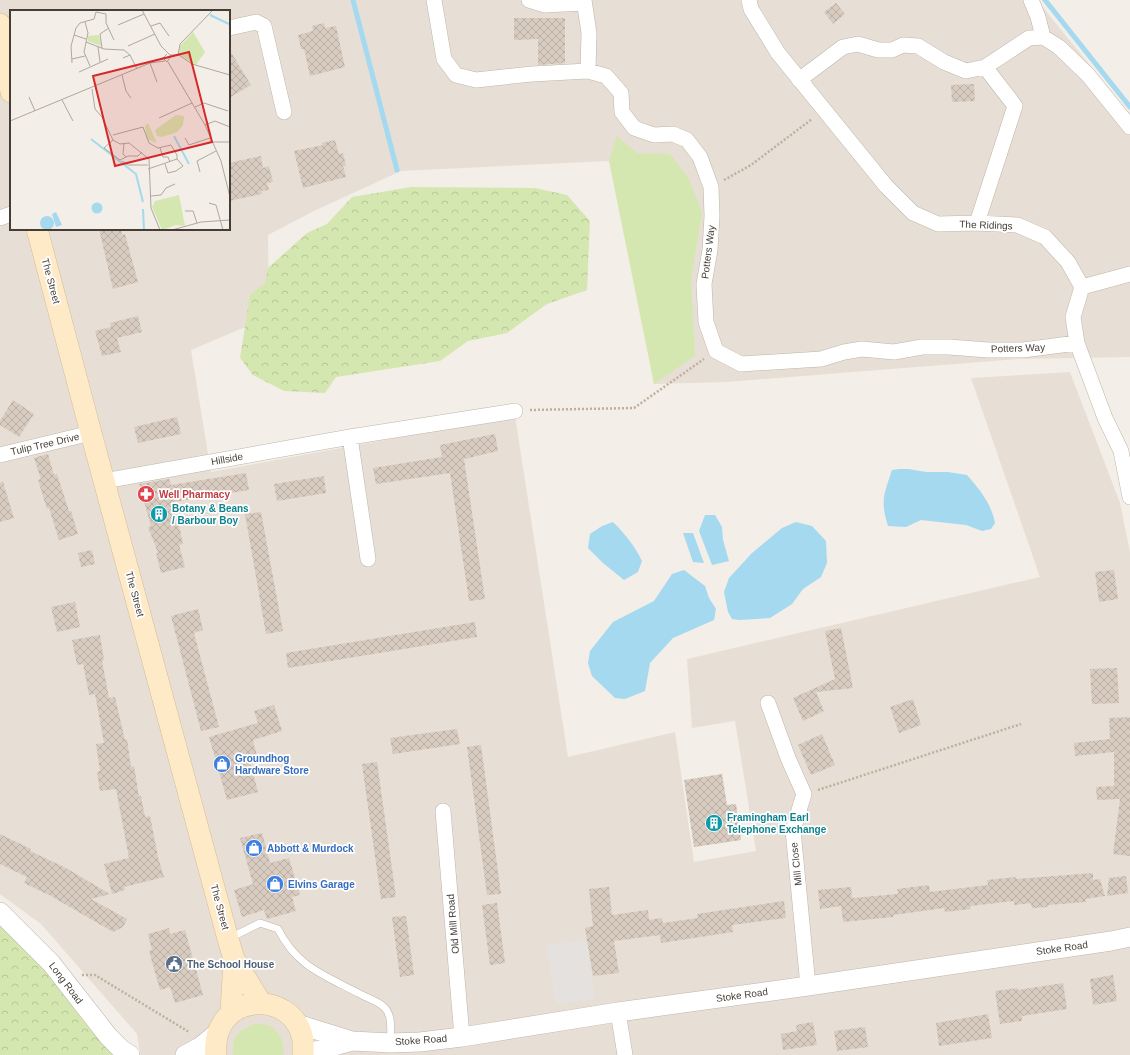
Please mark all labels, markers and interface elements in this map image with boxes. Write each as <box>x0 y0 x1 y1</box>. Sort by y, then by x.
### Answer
inset map <box>10 10 230 230</box>
street label: The Ridings <box>959 219 1013 231</box>
street label: Potters Way <box>699 224 717 280</box>
street label: The Street <box>40 257 62 305</box>
street label: Potters Way <box>991 342 1045 354</box>
street label: Tulip Tree Drive <box>10 431 81 457</box>
street label: Hillside <box>210 451 244 467</box>
pharmacy icon: Well Pharmacy <box>136 484 156 504</box>
place label: Well Pharmacy <box>159 489 230 500</box>
place label: Botany & Beans / Barbour Boy <box>172 503 249 526</box>
building icon: Botany & Beans / Barbour Boy <box>149 504 169 524</box>
street label: The Street <box>124 570 146 618</box>
place label: Groundhog Hardware Store <box>235 753 309 776</box>
shop icon: Groundhog Hardware Store <box>212 754 232 774</box>
place label: Framingham Earl Telephone Exchange <box>727 812 827 835</box>
building icon: Framingham Earl Telephone Exchange <box>704 813 724 833</box>
shop icon: Abbott & Murdock <box>244 838 264 858</box>
street label: Mill Close <box>788 841 804 886</box>
place label: Abbott & Murdock <box>267 843 354 854</box>
shop icon: Elvins Garage <box>265 874 285 894</box>
place label: Elvins Garage <box>288 879 355 890</box>
street label: The Street <box>209 883 231 931</box>
street label: Old Mill Road <box>445 894 461 954</box>
street label: Stoke Road <box>1035 939 1089 957</box>
public building icon: The School House <box>164 954 184 974</box>
place label: The School House <box>187 959 275 970</box>
street label: Long Road <box>47 960 85 1006</box>
street label: Stoke Road <box>715 986 769 1004</box>
street label: Stoke Road <box>395 1033 447 1047</box>

